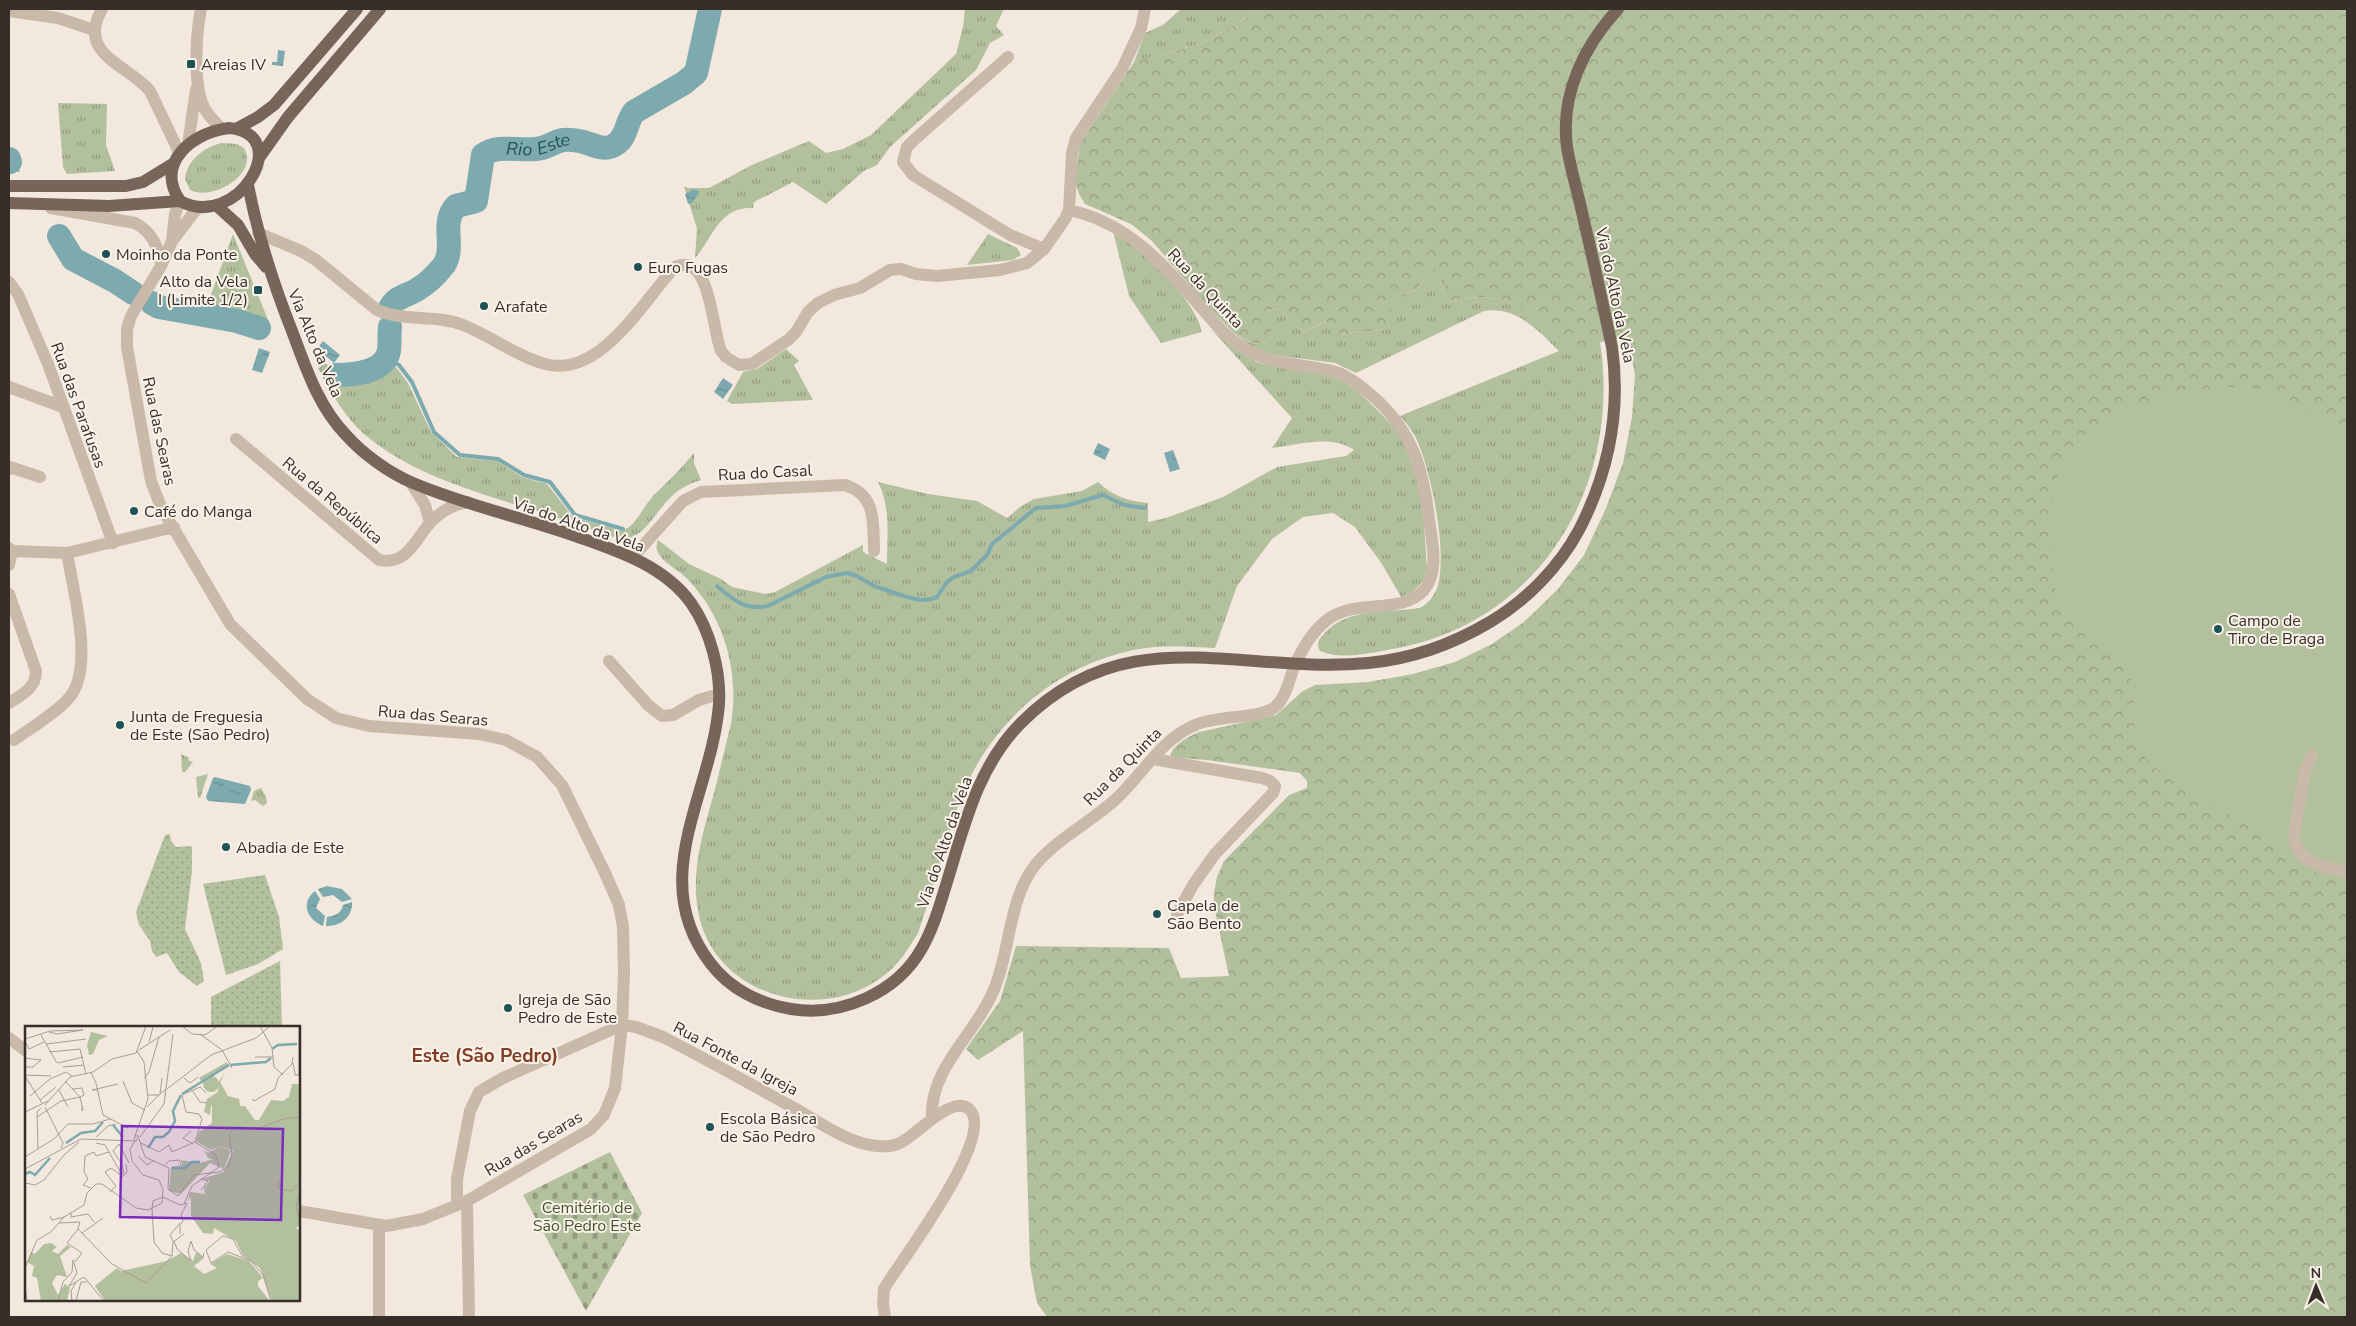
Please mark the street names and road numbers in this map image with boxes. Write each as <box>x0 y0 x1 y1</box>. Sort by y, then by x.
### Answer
street label: Via do Alto da Vela <box>1590 224 1640 365</box>
street label: Rua da Quinta <box>1162 244 1248 334</box>
street label: Via Alto da Vela <box>282 285 348 401</box>
street label: Rua das Parafusas <box>45 339 111 471</box>
street label: Rua das Searas <box>137 375 181 488</box>
street label: Rua da República <box>277 452 387 549</box>
street label: Rua do Casal <box>717 460 813 486</box>
street label: Via do Alto da Vela <box>509 492 648 558</box>
street label: Rua das Searas <box>377 700 489 732</box>
street label: Rua da Quinta <box>1079 723 1167 811</box>
street label: Via do Alto da Vela <box>912 773 978 912</box>
street label: Rua Fonte da Igreja <box>669 1017 802 1101</box>
street label: Rua das Searas <box>480 1106 587 1182</box>

